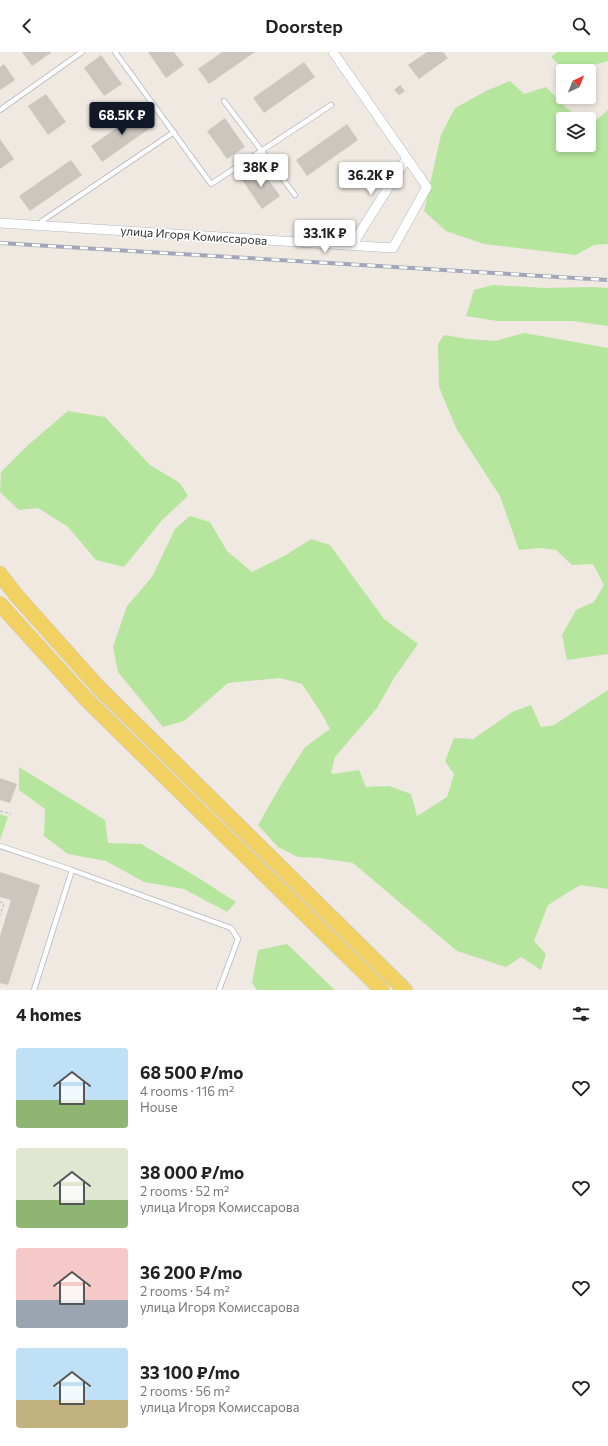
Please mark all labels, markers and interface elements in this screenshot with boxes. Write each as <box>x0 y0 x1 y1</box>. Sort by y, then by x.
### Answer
icon: back <box>16 15 38 37</box>
text: Doorstep <box>265 15 343 37</box>
icon: search <box>570 15 592 37</box>
north arrow <box>556 64 596 104</box>
map controls <box>556 64 596 152</box>
pin: 68.5K ₽ <box>85 102 159 136</box>
text: 68.5K ₽ <box>98 107 146 123</box>
button: layers <box>556 112 596 152</box>
pin: 38K ₽ <box>233 154 289 188</box>
text: 38K ₽ <box>243 159 279 175</box>
pin: 36.2K ₽ <box>334 162 408 196</box>
text: 36.2K ₽ <box>348 167 394 183</box>
pin: 33.1K ₽ <box>288 220 362 254</box>
street label: улица Игоря Комиссарова <box>120 223 268 247</box>
text: 33.1K ₽ <box>303 225 347 241</box>
icon: filters <box>570 1003 592 1025</box>
text: 4 homes <box>16 1004 81 1025</box>
text: 68 500 ₽/mo <box>140 1062 243 1083</box>
icon: home <box>48 1064 96 1112</box>
icon: heart <box>570 1077 592 1099</box>
text: 4 rooms · 116 m² <box>140 1083 234 1099</box>
text: House <box>140 1099 178 1115</box>
text: 38 000 ₽/mo <box>140 1162 244 1183</box>
icon: home <box>48 1164 96 1212</box>
icon: heart <box>570 1177 592 1199</box>
text: 2 rooms · 52 m² <box>140 1183 229 1199</box>
text: улица Игоря Комиссарова <box>140 1199 299 1215</box>
text: 36 200 ₽/mo <box>140 1262 242 1283</box>
icon: home <box>48 1264 96 1312</box>
icon: heart <box>570 1277 592 1299</box>
text: 2 rooms · 54 m² <box>140 1283 230 1299</box>
text: улица Игоря Комиссарова <box>140 1299 299 1315</box>
text: 33 100 ₽/mo <box>140 1362 240 1383</box>
icon: home <box>48 1364 96 1412</box>
icon: heart <box>570 1377 592 1399</box>
text: 2 rooms · 56 m² <box>140 1383 230 1399</box>
text: улица Игоря Комиссарова <box>140 1399 299 1415</box>

